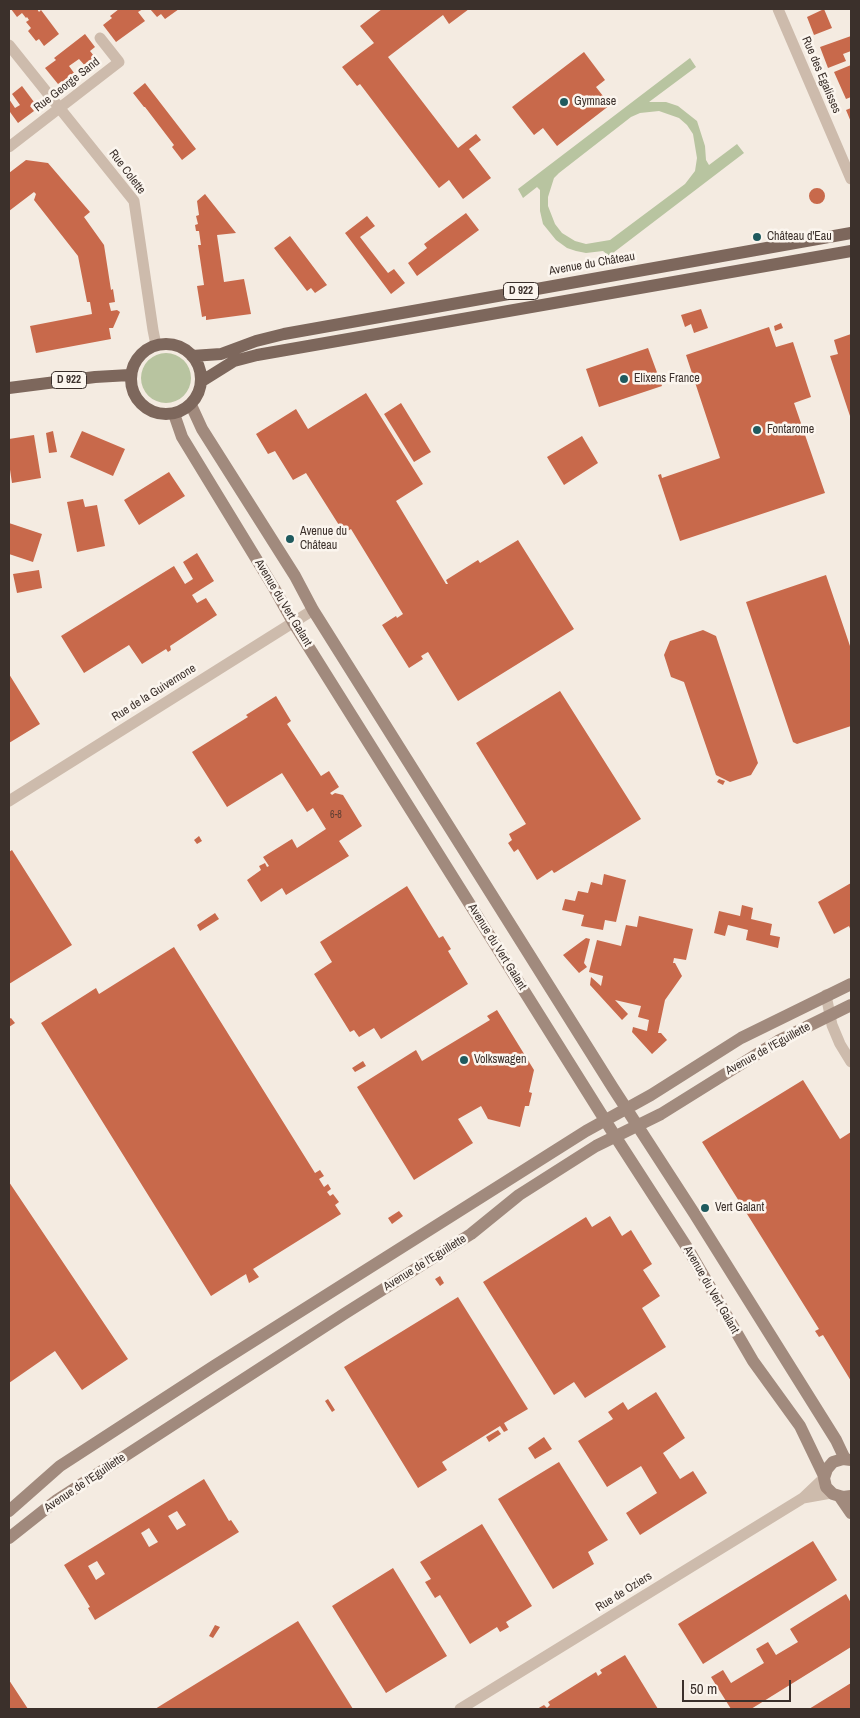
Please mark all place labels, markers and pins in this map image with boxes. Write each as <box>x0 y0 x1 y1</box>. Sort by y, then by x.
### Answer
place label: Gymnase <box>574 95 616 109</box>
marker: Gymnase <box>558 96 570 108</box>
place label: Château d'Eau <box>767 230 832 244</box>
marker: Château d'Eau <box>751 231 763 243</box>
place label: Elixens France <box>634 372 700 386</box>
marker: Elixens France <box>618 373 630 385</box>
place label: Fontarome <box>767 423 814 437</box>
marker: Fontarome <box>751 424 763 436</box>
place label: Avenue du Château <box>300 525 347 553</box>
marker: Avenue du Château <box>284 533 296 545</box>
place label: Volkswagen <box>474 1053 527 1067</box>
marker: Volkswagen <box>458 1054 470 1066</box>
place label: Vert Galant <box>715 1201 764 1215</box>
marker: Vert Galant <box>699 1202 711 1214</box>

